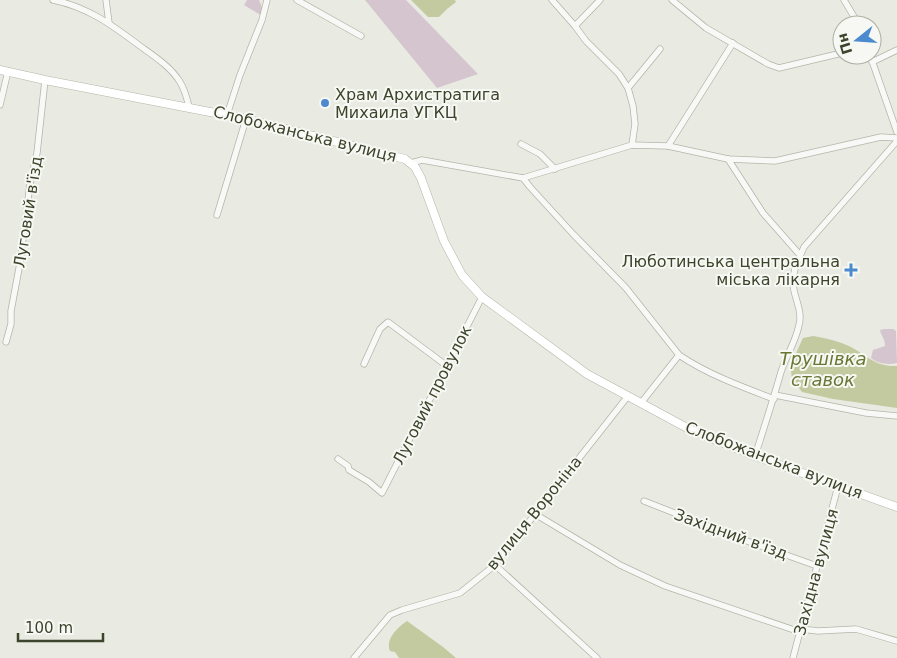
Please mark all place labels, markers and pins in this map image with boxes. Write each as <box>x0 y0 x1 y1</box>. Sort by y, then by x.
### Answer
place label: Храм Архистратига Михаила УГКЦ <box>335 85 500 122</box>
marker: Храм Архистратига Михаила УГКЦ <box>319 97 331 109</box>
place label: Люботинська центральна міська лікарня <box>621 252 840 289</box>
marker: Люботинська центральна міська лікарня <box>844 263 858 277</box>

